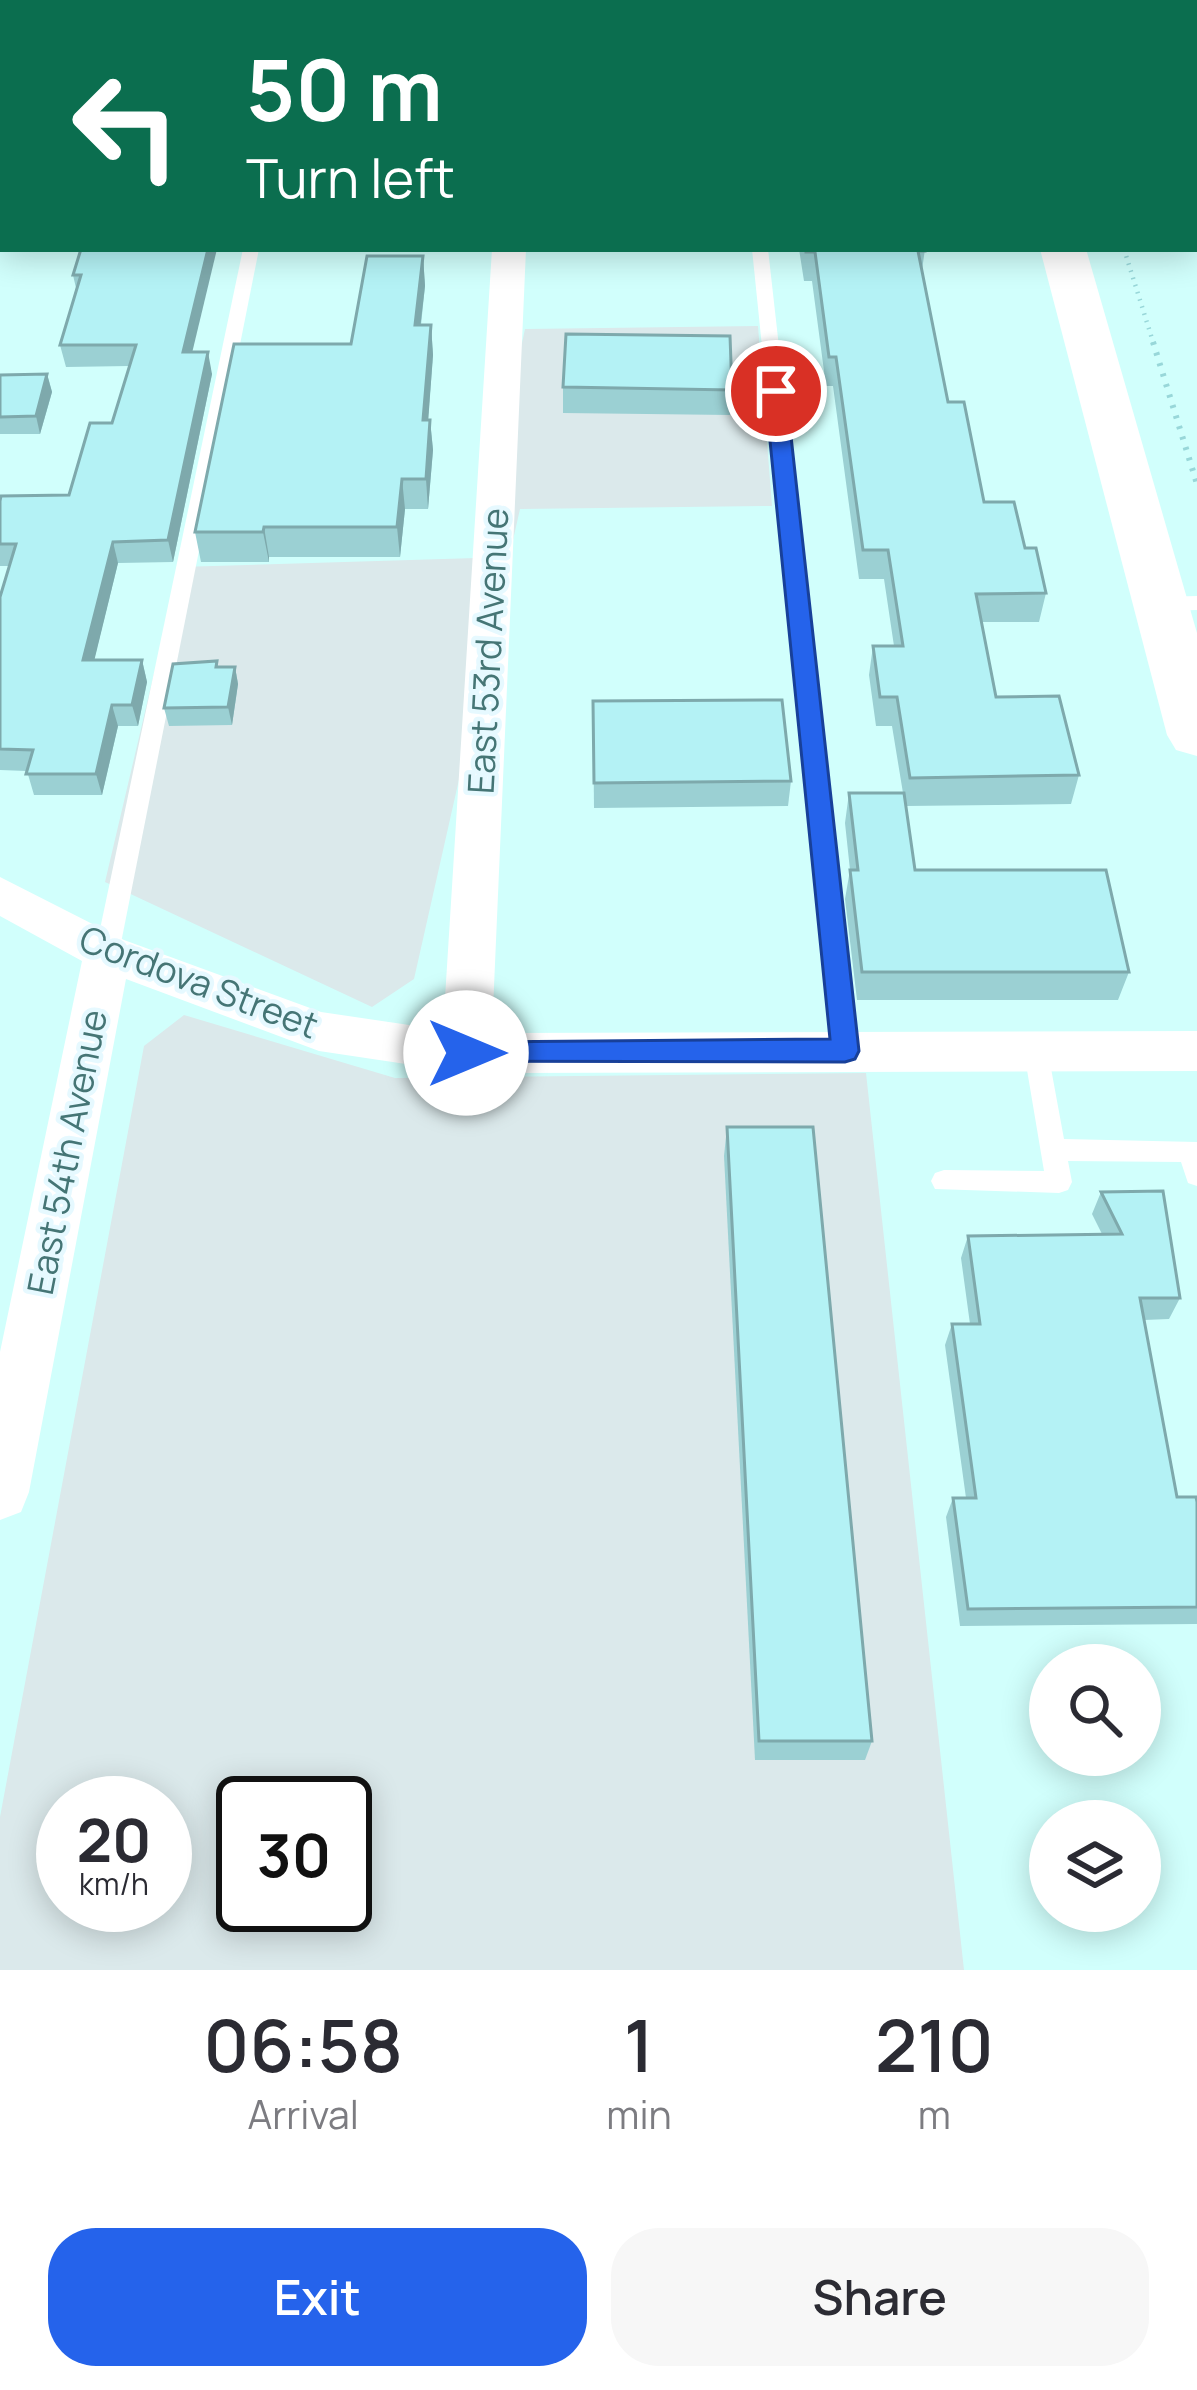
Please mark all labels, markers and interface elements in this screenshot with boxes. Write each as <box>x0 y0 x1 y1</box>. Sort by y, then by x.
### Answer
text: 50 m <box>246 31 443 146</box>
icon: left <box>48 48 204 204</box>
text: Turn left <box>246 140 455 214</box>
pin <box>725 340 827 442</box>
icon: arrive <box>743 358 809 424</box>
street label: East 53rd Avenue <box>456 507 519 795</box>
street label: Cordova Street <box>73 914 325 1050</box>
position arrow <box>403 990 529 1116</box>
street label: East 54th Avenue <box>15 1005 118 1299</box>
map controls <box>1029 1644 1161 1932</box>
button: search <box>1029 1644 1161 1776</box>
speed limit sign: 30 <box>216 1776 372 1932</box>
text: 20 <box>76 1798 152 1880</box>
button: layers <box>1029 1800 1161 1932</box>
text: km/h <box>79 1863 149 1904</box>
text: 06:58 <box>203 1995 403 2094</box>
text: 1 <box>624 1995 654 2094</box>
text: 210 <box>875 1995 994 2094</box>
text: Arrival <box>247 2087 359 2141</box>
text: min <box>606 2087 672 2141</box>
text: m <box>918 2087 951 2141</box>
button: Exit <box>48 2228 587 2366</box>
button: Share <box>611 2228 1149 2366</box>

